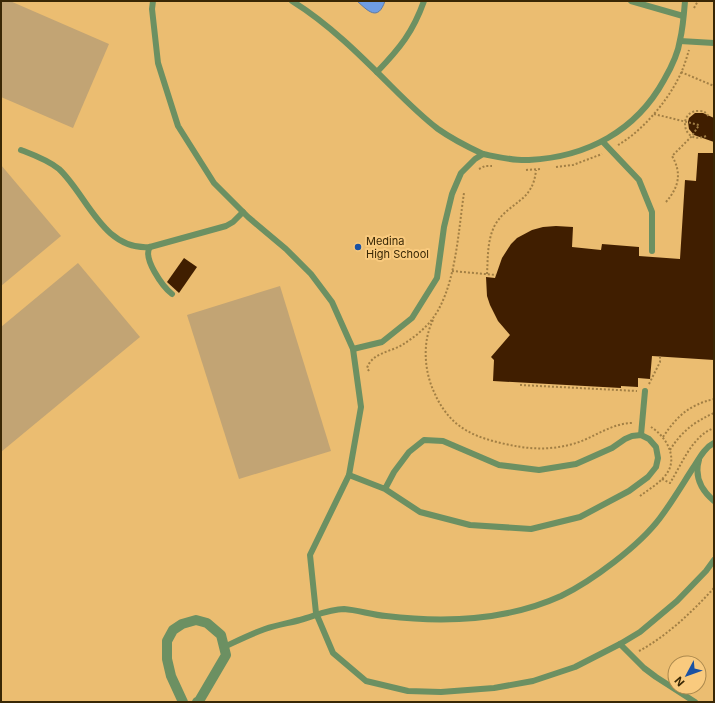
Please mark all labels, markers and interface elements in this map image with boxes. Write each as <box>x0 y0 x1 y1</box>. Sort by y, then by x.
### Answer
place label: Medina High School <box>366 234 429 261</box>
marker: Medina High School <box>353 242 363 252</box>
north arrow <box>667 655 707 695</box>
text: N <box>671 674 687 689</box>

